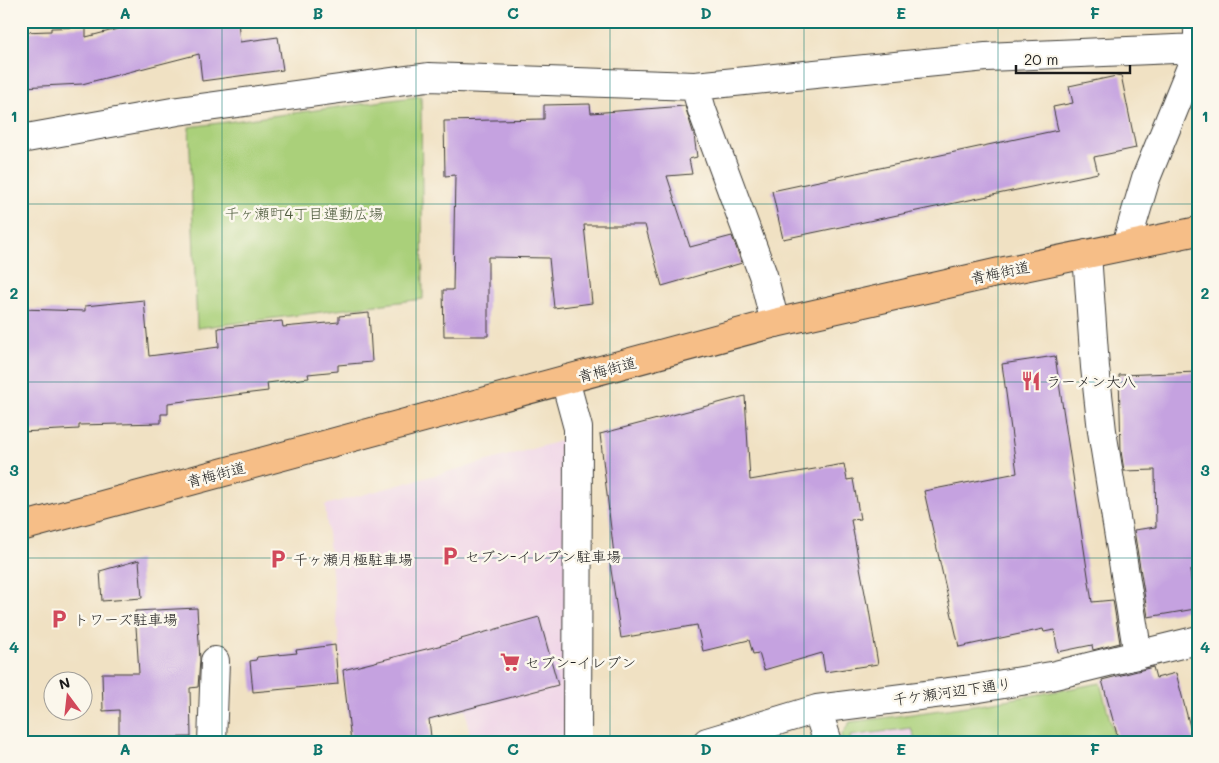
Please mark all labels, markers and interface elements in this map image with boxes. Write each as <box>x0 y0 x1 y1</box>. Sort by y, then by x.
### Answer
text: A <box>119 2 131 23</box>
text: B <box>313 2 323 23</box>
text: C <box>507 2 519 23</box>
text: D <box>700 2 712 23</box>
text: E <box>896 2 906 23</box>
text: F <box>1090 2 1100 23</box>
scale bar <box>1016 42 1130 74</box>
text: 20 m <box>1024 49 1058 69</box>
text: 1 <box>10 105 18 126</box>
text: 1 <box>1201 105 1209 126</box>
park label: 千ヶ瀬町4丁目運動広場 <box>225 203 383 223</box>
street label: 青梅街道 <box>969 256 1031 288</box>
text: 2 <box>10 282 19 303</box>
text: 2 <box>1201 282 1210 303</box>
street label: 青梅街道 <box>575 352 639 386</box>
restaurant icon: ラーメン大八 <box>1020 370 1042 392</box>
place label: ラーメン大八 <box>1046 371 1136 391</box>
street label: 青梅街道 <box>184 457 248 491</box>
text: 3 <box>9 459 19 480</box>
text: 3 <box>1200 459 1210 480</box>
parking icon: セブン-イレブン駐車場 <box>439 545 461 567</box>
place label: セブン-イレブン駐車場 <box>465 546 621 566</box>
parking icon: 千ヶ瀬月極駐車場 <box>267 548 289 570</box>
place label: 千ヶ瀬月極駐車場 <box>293 549 413 569</box>
parking icon: トワーズ駐車場 <box>48 608 70 630</box>
place label: トワーズ駐車場 <box>74 609 178 629</box>
text: 4 <box>9 636 19 657</box>
text: 4 <box>1200 636 1210 657</box>
supermarket icon: セブン-イレブン <box>499 651 521 673</box>
place label: セブン-イレブン <box>525 652 636 672</box>
north arrow <box>42 670 92 720</box>
text: N <box>57 672 72 694</box>
street label: 千ケ瀬河辺下通り <box>891 673 1013 709</box>
text: A <box>119 738 131 759</box>
text: B <box>313 738 323 759</box>
text: C <box>507 738 519 759</box>
text: D <box>700 738 712 759</box>
text: E <box>896 738 906 759</box>
text: F <box>1090 738 1100 759</box>

